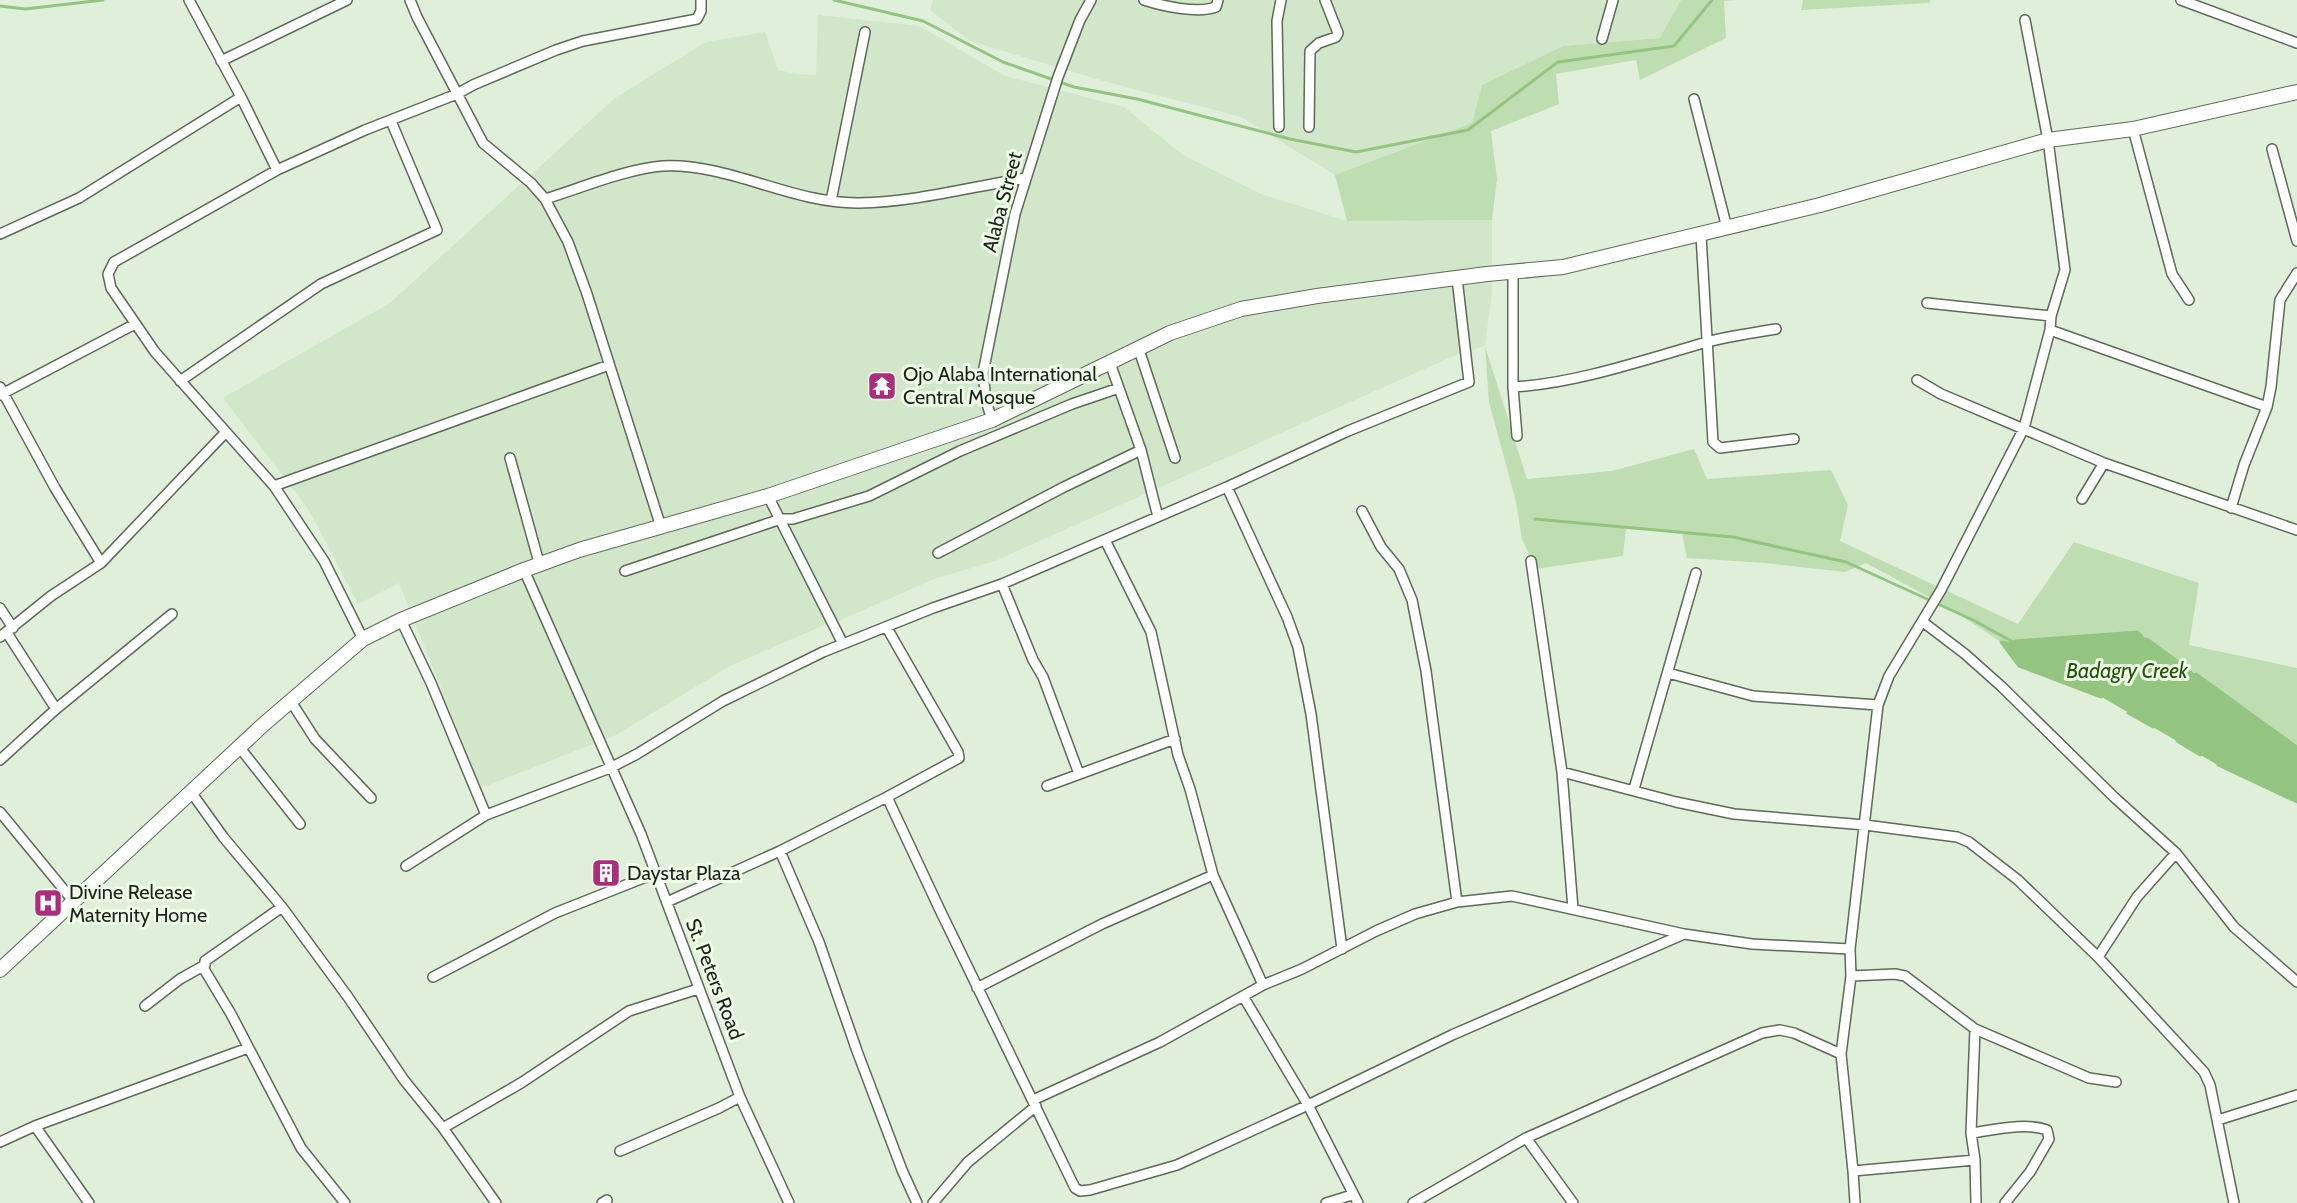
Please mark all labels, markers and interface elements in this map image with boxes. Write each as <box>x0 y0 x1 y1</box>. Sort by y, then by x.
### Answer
street label: Alaba Street <box>977 149 1027 255</box>
place label: Ojo Alaba International Central Mosque <box>903 362 1097 409</box>
temple icon: Ojo Alaba International Central Mosque <box>866 370 898 402</box>
water label: Badagry Creek <box>2066 658 2189 683</box>
building icon: Daystar Plaza <box>590 857 622 889</box>
place label: Daystar Plaza <box>627 861 741 885</box>
place label: Divine Release Maternity Home <box>69 880 207 927</box>
hospital icon: Divine Release Maternity Home <box>32 887 64 919</box>
street label: St. Peters Road <box>681 915 749 1043</box>

